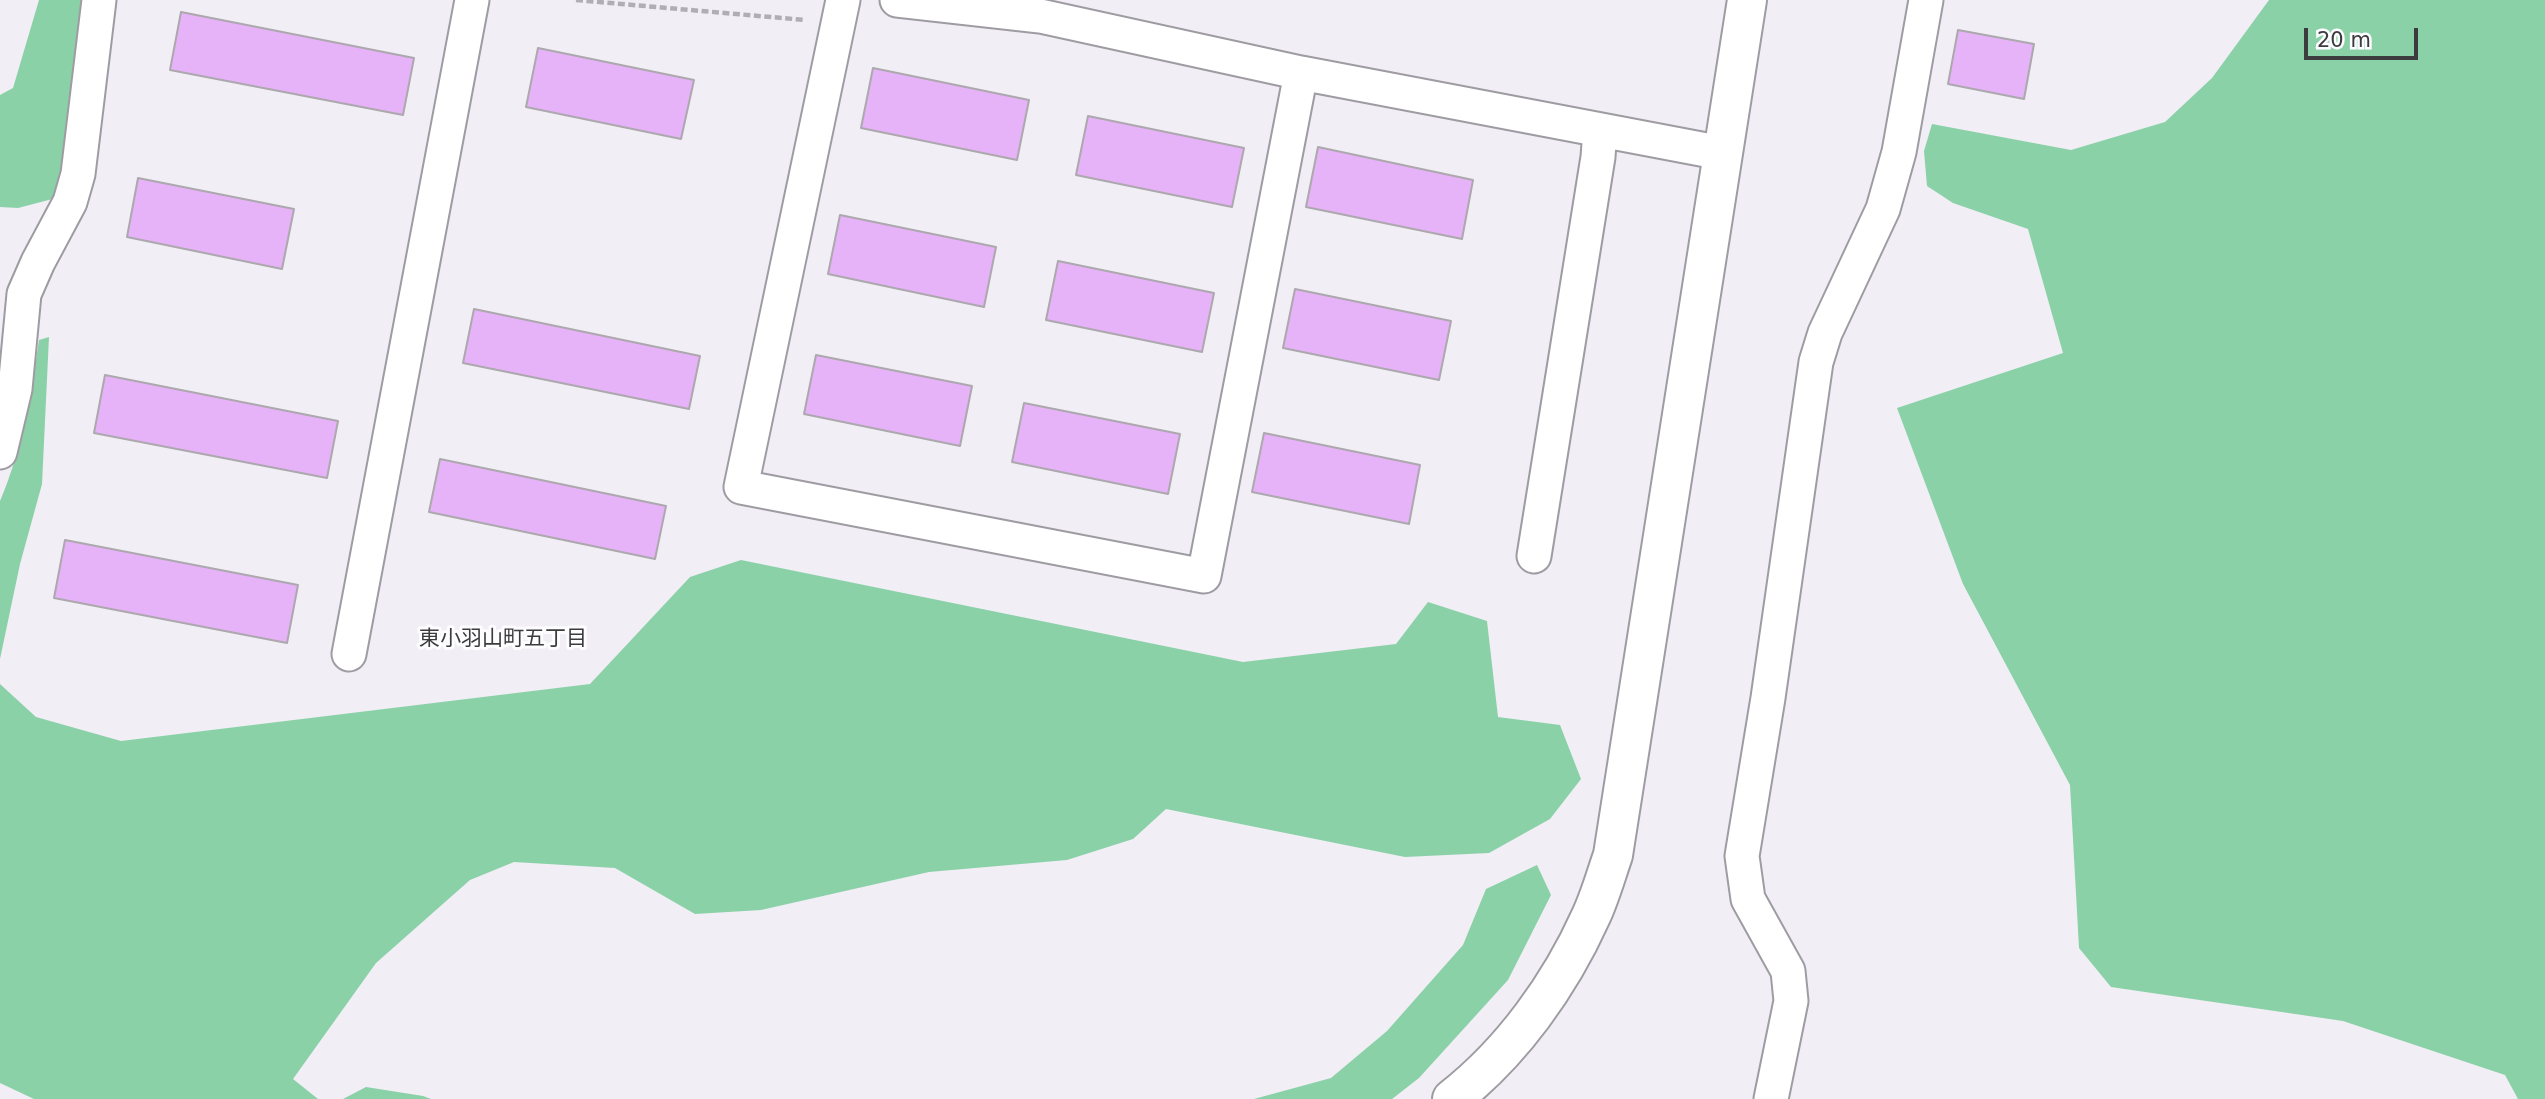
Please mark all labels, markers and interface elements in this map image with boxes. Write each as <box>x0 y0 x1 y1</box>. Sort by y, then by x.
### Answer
scale bar <box>2307 14 2421 58</box>
text: 20 m <box>2317 28 2371 52</box>
district label: 東小羽山町五丁目 <box>419 627 587 653</box>

